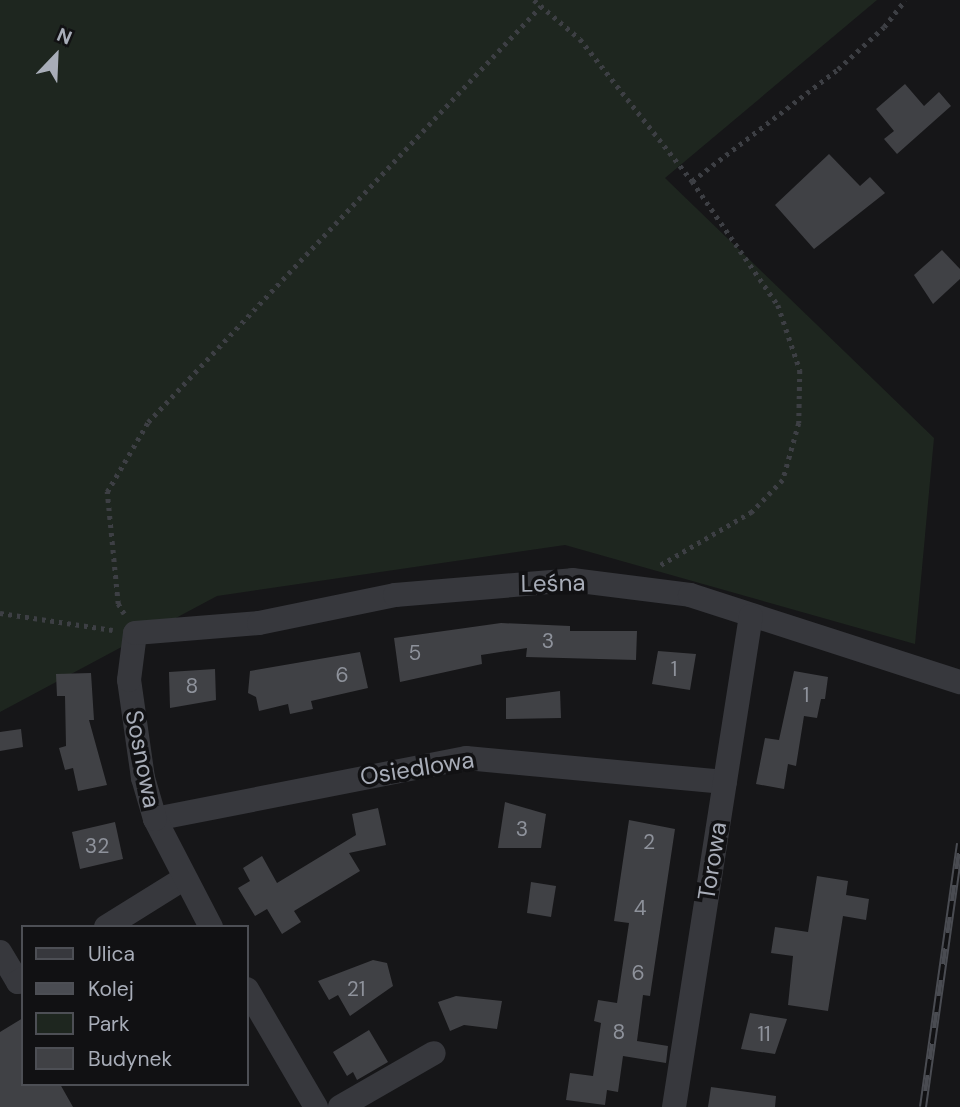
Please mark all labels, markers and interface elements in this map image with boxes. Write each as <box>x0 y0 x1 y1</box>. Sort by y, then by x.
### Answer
north arrow <box>21 21 91 91</box>
text: N <box>53 22 76 50</box>
street label: Leśna <box>520 568 586 598</box>
house number: 3 <box>542 628 554 654</box>
house number: 5 <box>409 640 421 666</box>
house number: 1 <box>671 656 677 682</box>
house number: 6 <box>335 662 349 688</box>
house number: 8 <box>186 673 198 699</box>
house number: 1 <box>803 682 809 708</box>
street label: Sosnowa <box>119 708 167 810</box>
street label: Osiedlowa <box>358 745 476 791</box>
house number: 3 <box>516 816 528 842</box>
street label: Torowa <box>692 820 732 902</box>
house number: 2 <box>643 829 655 855</box>
house number: 32 <box>85 833 109 859</box>
house number: 4 <box>634 895 646 921</box>
legend <box>21 925 248 1086</box>
text: Ulica <box>88 940 135 968</box>
house number: 6 <box>631 960 645 986</box>
text: Kolej <box>88 975 134 1003</box>
house number: 21 <box>347 976 365 1002</box>
text: Park <box>88 1010 129 1038</box>
house number: 8 <box>613 1019 625 1045</box>
house number: 11 <box>757 1021 771 1047</box>
text: Budynek <box>88 1045 172 1073</box>

